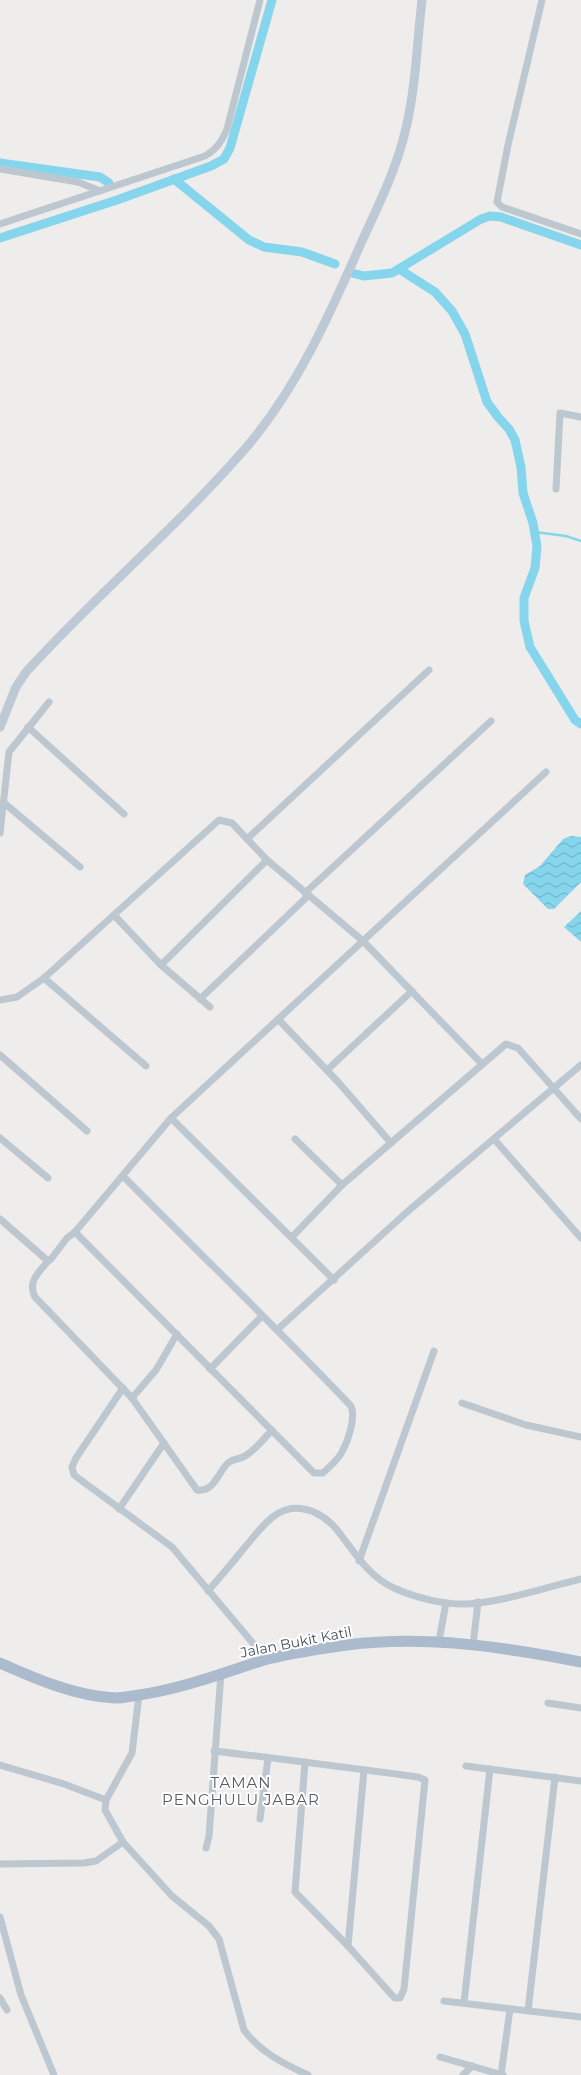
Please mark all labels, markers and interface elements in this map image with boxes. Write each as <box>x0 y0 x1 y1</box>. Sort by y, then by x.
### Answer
street label: Jalan Bukit Katil <box>238 1622 353 1662</box>
district label: TAMAN PENGHULU JABAR <box>162 1773 320 1809</box>

